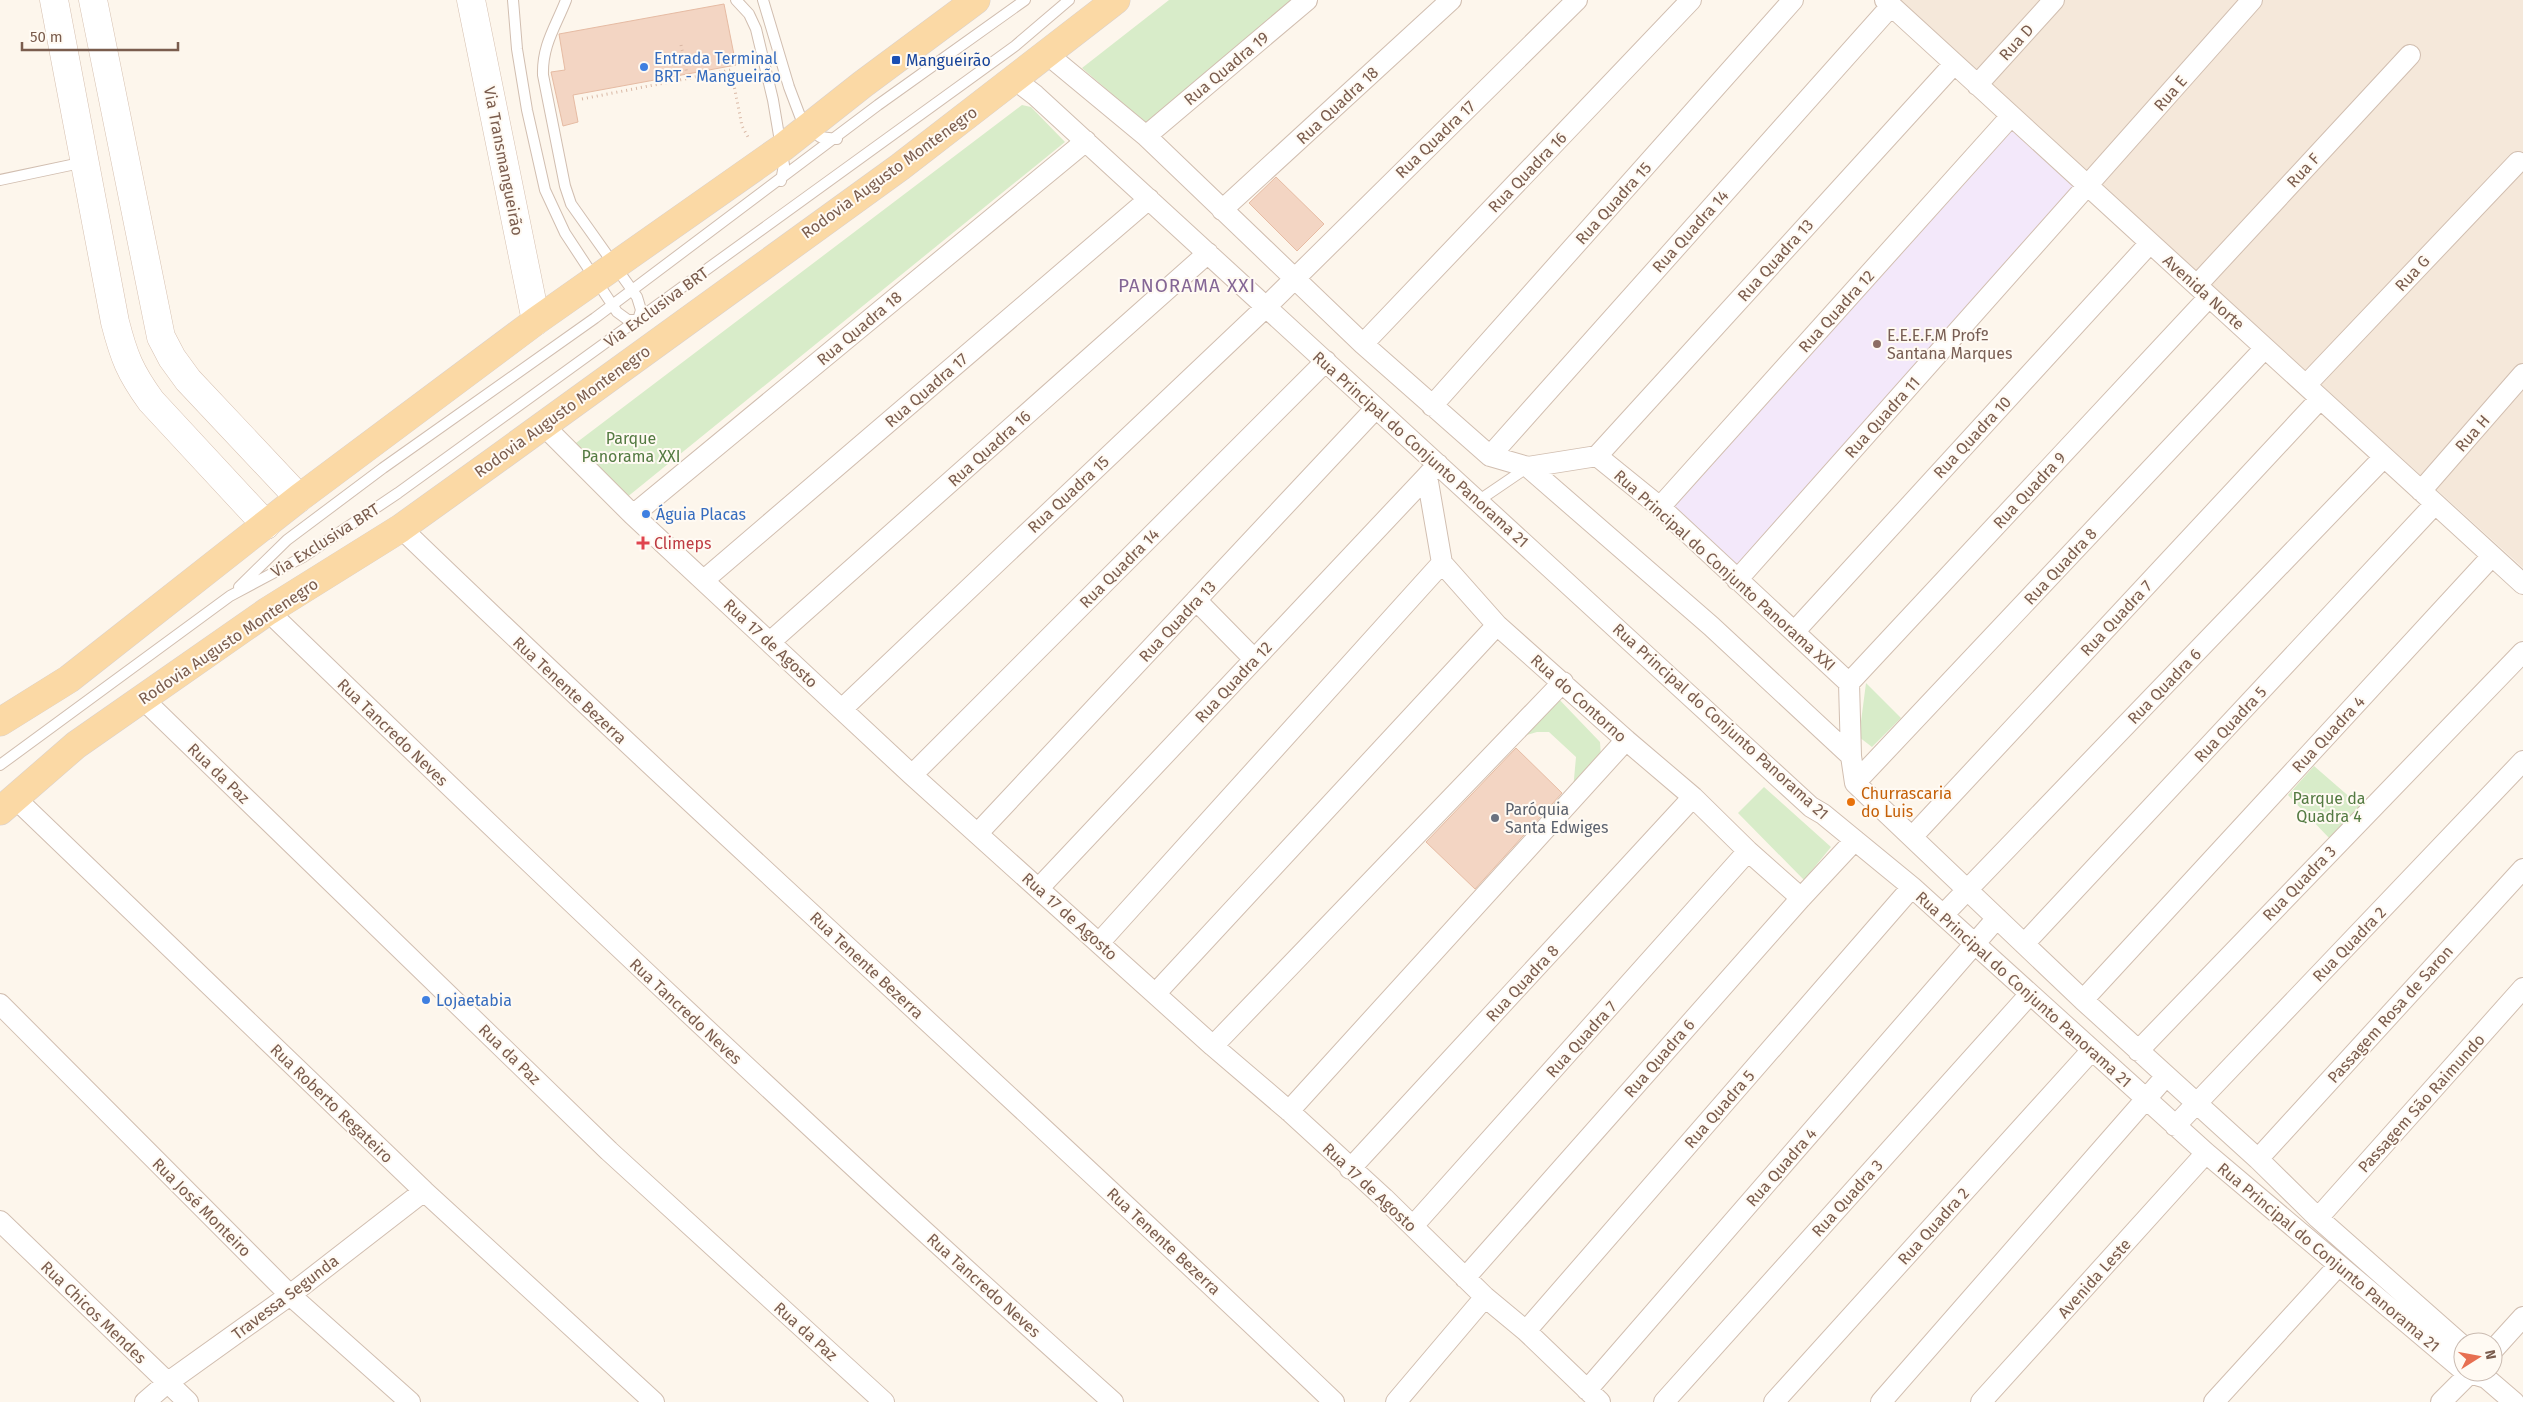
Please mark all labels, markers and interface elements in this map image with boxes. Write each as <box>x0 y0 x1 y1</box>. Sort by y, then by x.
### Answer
scale bar <box>22 20 179 52</box>
street label: Rua D <box>1995 20 2038 64</box>
text: 50 m <box>30 28 63 46</box>
street label: Rua Quadra 19 <box>1180 28 1272 109</box>
place label: Entrada Terminal BRT - Mangueirão <box>654 49 781 86</box>
place label: Mangueirão <box>906 51 991 70</box>
marker: Mangueirão <box>890 54 902 66</box>
marker: Entrada Terminal BRT - Mangueirão <box>638 61 650 73</box>
street label: Rua Quadra 18 <box>1293 63 1382 148</box>
street label: Rua E <box>2150 72 2191 115</box>
street label: Via Transmangueirão <box>480 85 527 237</box>
street label: Rua Quadra 17 <box>1392 97 1479 182</box>
street label: Rodovia Augusto Montenegro <box>798 102 981 243</box>
street label: Rua Quadra 16 <box>1484 128 1571 217</box>
street label: Rua F <box>2283 149 2324 191</box>
street label: Rua Quadra 15 <box>1571 158 1655 248</box>
street label: Rua Quadra 14 <box>1648 186 1733 277</box>
street label: Rua Quadra 13 <box>1733 215 1817 305</box>
street label: Avenida Norte <box>2159 251 2248 334</box>
street label: Rua G <box>2391 251 2434 295</box>
street label: Via Exclusiva BRT <box>601 263 713 352</box>
street label: Rua Quadra 12 <box>1795 266 1878 356</box>
district label: PANORAMA XXI <box>1118 274 1256 297</box>
street label: Rua Quadra 18 <box>813 287 906 369</box>
place label: E.E.E.F.M Profº Santana Marques <box>1887 326 2012 363</box>
marker: E.E.E.F.M Profº Santana Marques <box>1871 338 1883 350</box>
street label: Rodovia Augusto Montenegro <box>471 341 654 482</box>
street label: Rua Principal do Conjunto Panorama 21 <box>1309 347 1533 551</box>
street label: Rua Quadra 17 <box>881 349 971 431</box>
street label: Rua Quadra 11 <box>1841 373 1924 462</box>
street label: Rua Quadra 10 <box>1930 392 2015 482</box>
street label: Rua Quadra 16 <box>944 406 1035 490</box>
street label: Rua H <box>2451 411 2494 456</box>
park label: Parque Panorama XXI <box>582 429 680 466</box>
street label: Rua Quadra 9 <box>1989 448 2070 532</box>
street label: Rua Quadra 15 <box>1024 452 1113 537</box>
street label: Rua Principal do Conjunto Panorama XXI <box>1610 466 1839 675</box>
street label: Via Exclusiva BRT <box>268 499 384 581</box>
place label: Águia Placas <box>656 504 746 524</box>
marker: Águia Placas <box>640 508 652 520</box>
street label: Rua Quadra 14 <box>1076 524 1163 612</box>
street label: Rua Quadra 8 <box>2020 524 2101 609</box>
place label: Climeps <box>654 534 711 553</box>
marker: Climeps <box>636 536 650 550</box>
street label: Rodovia Augusto Montenegro <box>135 574 322 709</box>
street label: Rua Quadra 13 <box>1135 577 1220 666</box>
street label: Rua Quadra 7 <box>2077 577 2156 660</box>
street label: Rua 17 de Agosto <box>720 595 822 692</box>
street label: Rua Principal do Conjunto Panorama 21 <box>1609 619 1833 823</box>
street label: Rua Tenente Bezerra <box>509 633 630 748</box>
street label: Rua Quadra 12 <box>1191 638 1276 727</box>
street label: Rua Quadra 6 <box>2124 645 2205 728</box>
street label: Rua do Contorno <box>1527 650 1630 746</box>
street label: Rua Tancredo Neves <box>333 675 452 790</box>
street label: Rua Quadra 5 <box>2190 682 2270 766</box>
street label: Rua Quadra 4 <box>2288 692 2369 777</box>
street label: Rua da Paz <box>184 739 254 807</box>
place label: Churrascaria do Luis <box>1861 784 1952 821</box>
park label: Parque da Quadra 4 <box>2293 789 2365 826</box>
marker: Churrascaria do Luis <box>1845 796 1857 808</box>
place label: Paróquia Santa Edwiges <box>1505 800 1608 837</box>
marker: Paróquia Santa Edwiges <box>1489 812 1501 824</box>
street label: Rua Quadra 3 <box>2259 842 2340 925</box>
street label: Rua 17 de Agosto <box>1018 869 1121 964</box>
street label: Rua Principal do Conjunto Panorama 21 <box>1912 887 2136 1091</box>
street label: Rua Quadra 2 <box>2309 903 2390 986</box>
street label: Rua Tenente Bezerra <box>806 908 927 1023</box>
street label: Rua Quadra 8 <box>1482 941 1563 1026</box>
street label: Passagem Rosa de Saron <box>2324 942 2457 1087</box>
street label: Rua Tancredo Neves <box>626 955 746 1068</box>
place label: Lojaetabia <box>436 991 512 1010</box>
marker: Lojaetabia <box>420 994 432 1006</box>
street label: Rua Quadra 7 <box>1542 997 1621 1081</box>
street label: Rua Quadra 6 <box>1620 1015 1699 1101</box>
street label: Rua da Paz <box>475 1020 545 1088</box>
street label: Passagem São Raimundo <box>2354 1030 2489 1177</box>
street label: Rua Roberto Regateiro <box>266 1040 397 1167</box>
street label: Rua Quadra 5 <box>1680 1066 1758 1152</box>
street label: Rua Quadra 4 <box>1742 1124 1821 1210</box>
street label: Rua 17 de Agosto <box>1319 1139 1421 1236</box>
street label: Rua José Monteiro <box>148 1154 255 1261</box>
street label: Rua Quadra 3 <box>1808 1156 1887 1241</box>
street label: Rua Principal do Conjunto Panorama 21 <box>2214 1159 2444 1356</box>
street label: Rua Tenente Bezerra <box>1103 1184 1224 1299</box>
street label: Rua Quadra 2 <box>1894 1184 1973 1269</box>
street label: Rua Tancredo Neves <box>923 1229 1044 1341</box>
street label: Avenida Leste <box>2054 1235 2135 1322</box>
street label: Travessa Segunda <box>228 1251 342 1344</box>
street label: Rua Chicos Mendes <box>37 1257 150 1368</box>
street label: Rua da Paz <box>770 1298 841 1365</box>
north arrow <box>2453 1332 2503 1382</box>
text: N <box>2481 1348 2500 1361</box>

